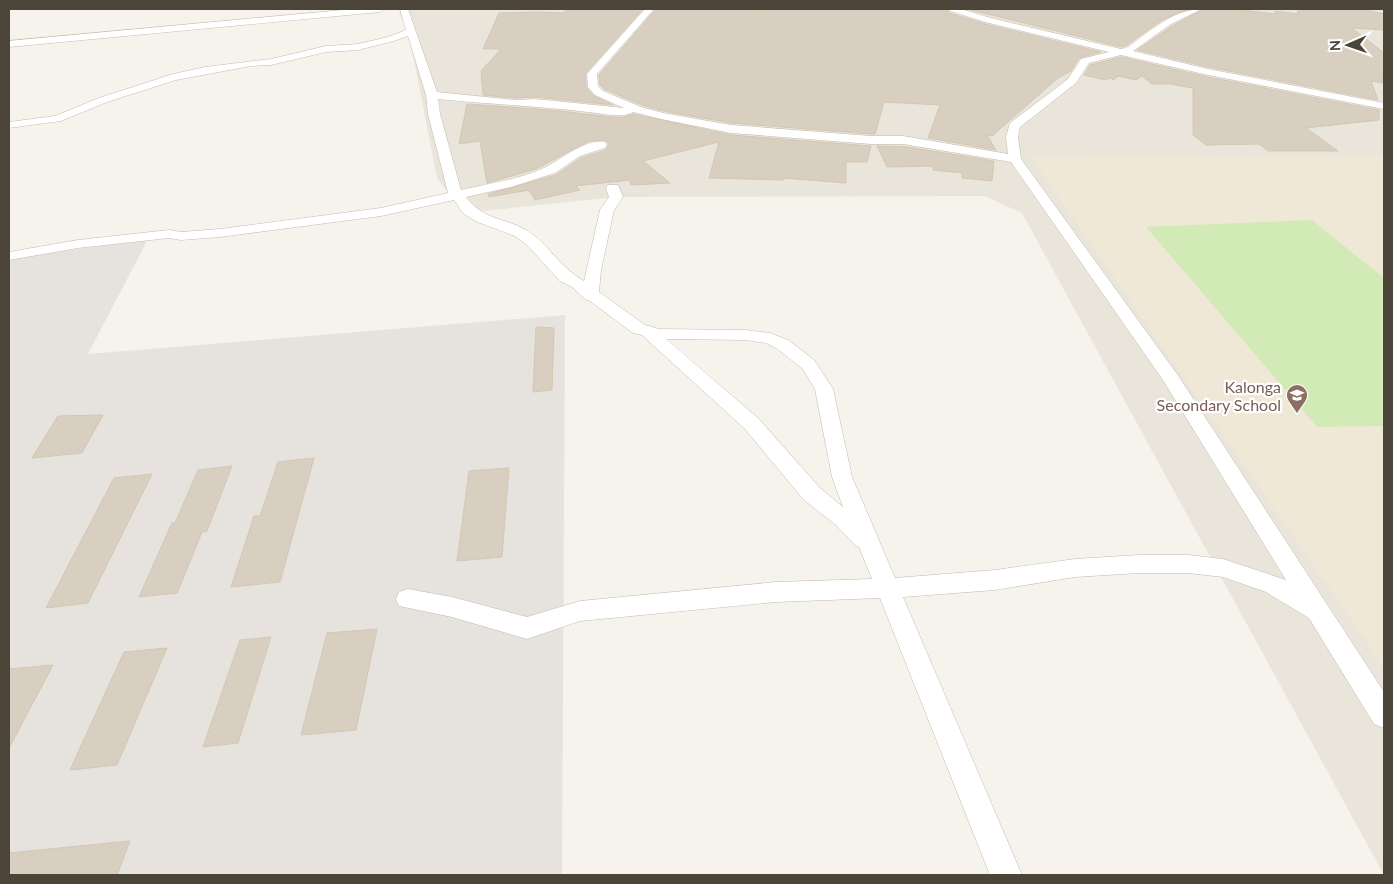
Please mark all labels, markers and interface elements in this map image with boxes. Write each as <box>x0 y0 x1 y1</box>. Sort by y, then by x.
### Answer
north arrow <box>1323 20 1373 70</box>
text: N <box>1326 40 1343 51</box>
place label: Kalonga Secondary School <box>1157 377 1281 414</box>
school or university icon: Kalonga Secondary School <box>1285 383 1309 414</box>

